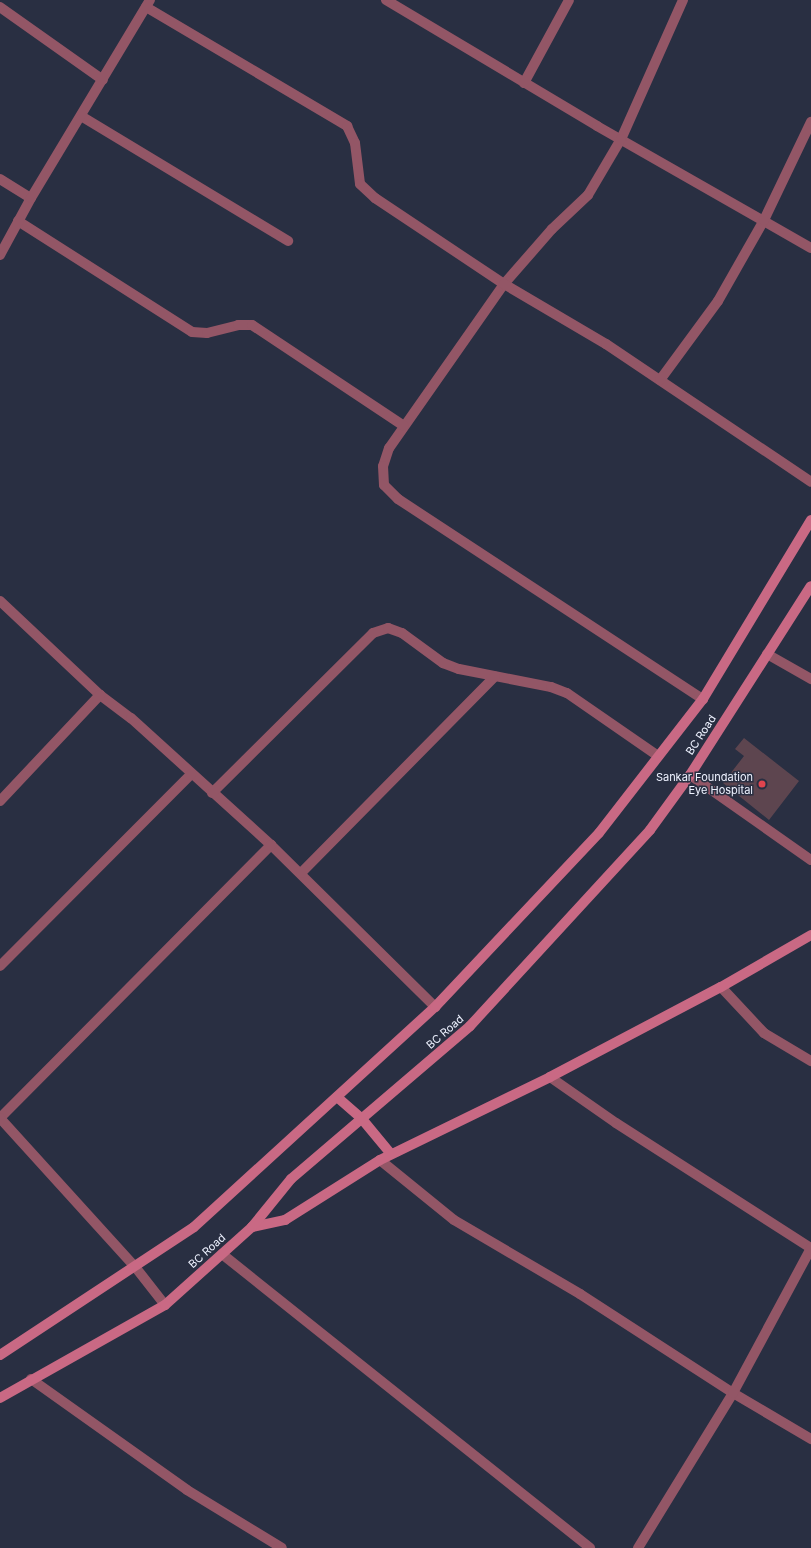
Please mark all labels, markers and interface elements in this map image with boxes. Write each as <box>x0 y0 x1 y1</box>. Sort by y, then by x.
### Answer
street label: BC Road <box>683 713 719 757</box>
place label: Sankar Foundation Eye Hospital <box>656 771 753 797</box>
marker: Sankar Foundation Eye Hospital <box>756 778 768 790</box>
street label: BC Road <box>424 1012 466 1052</box>
street label: BC Road <box>186 1231 228 1271</box>

